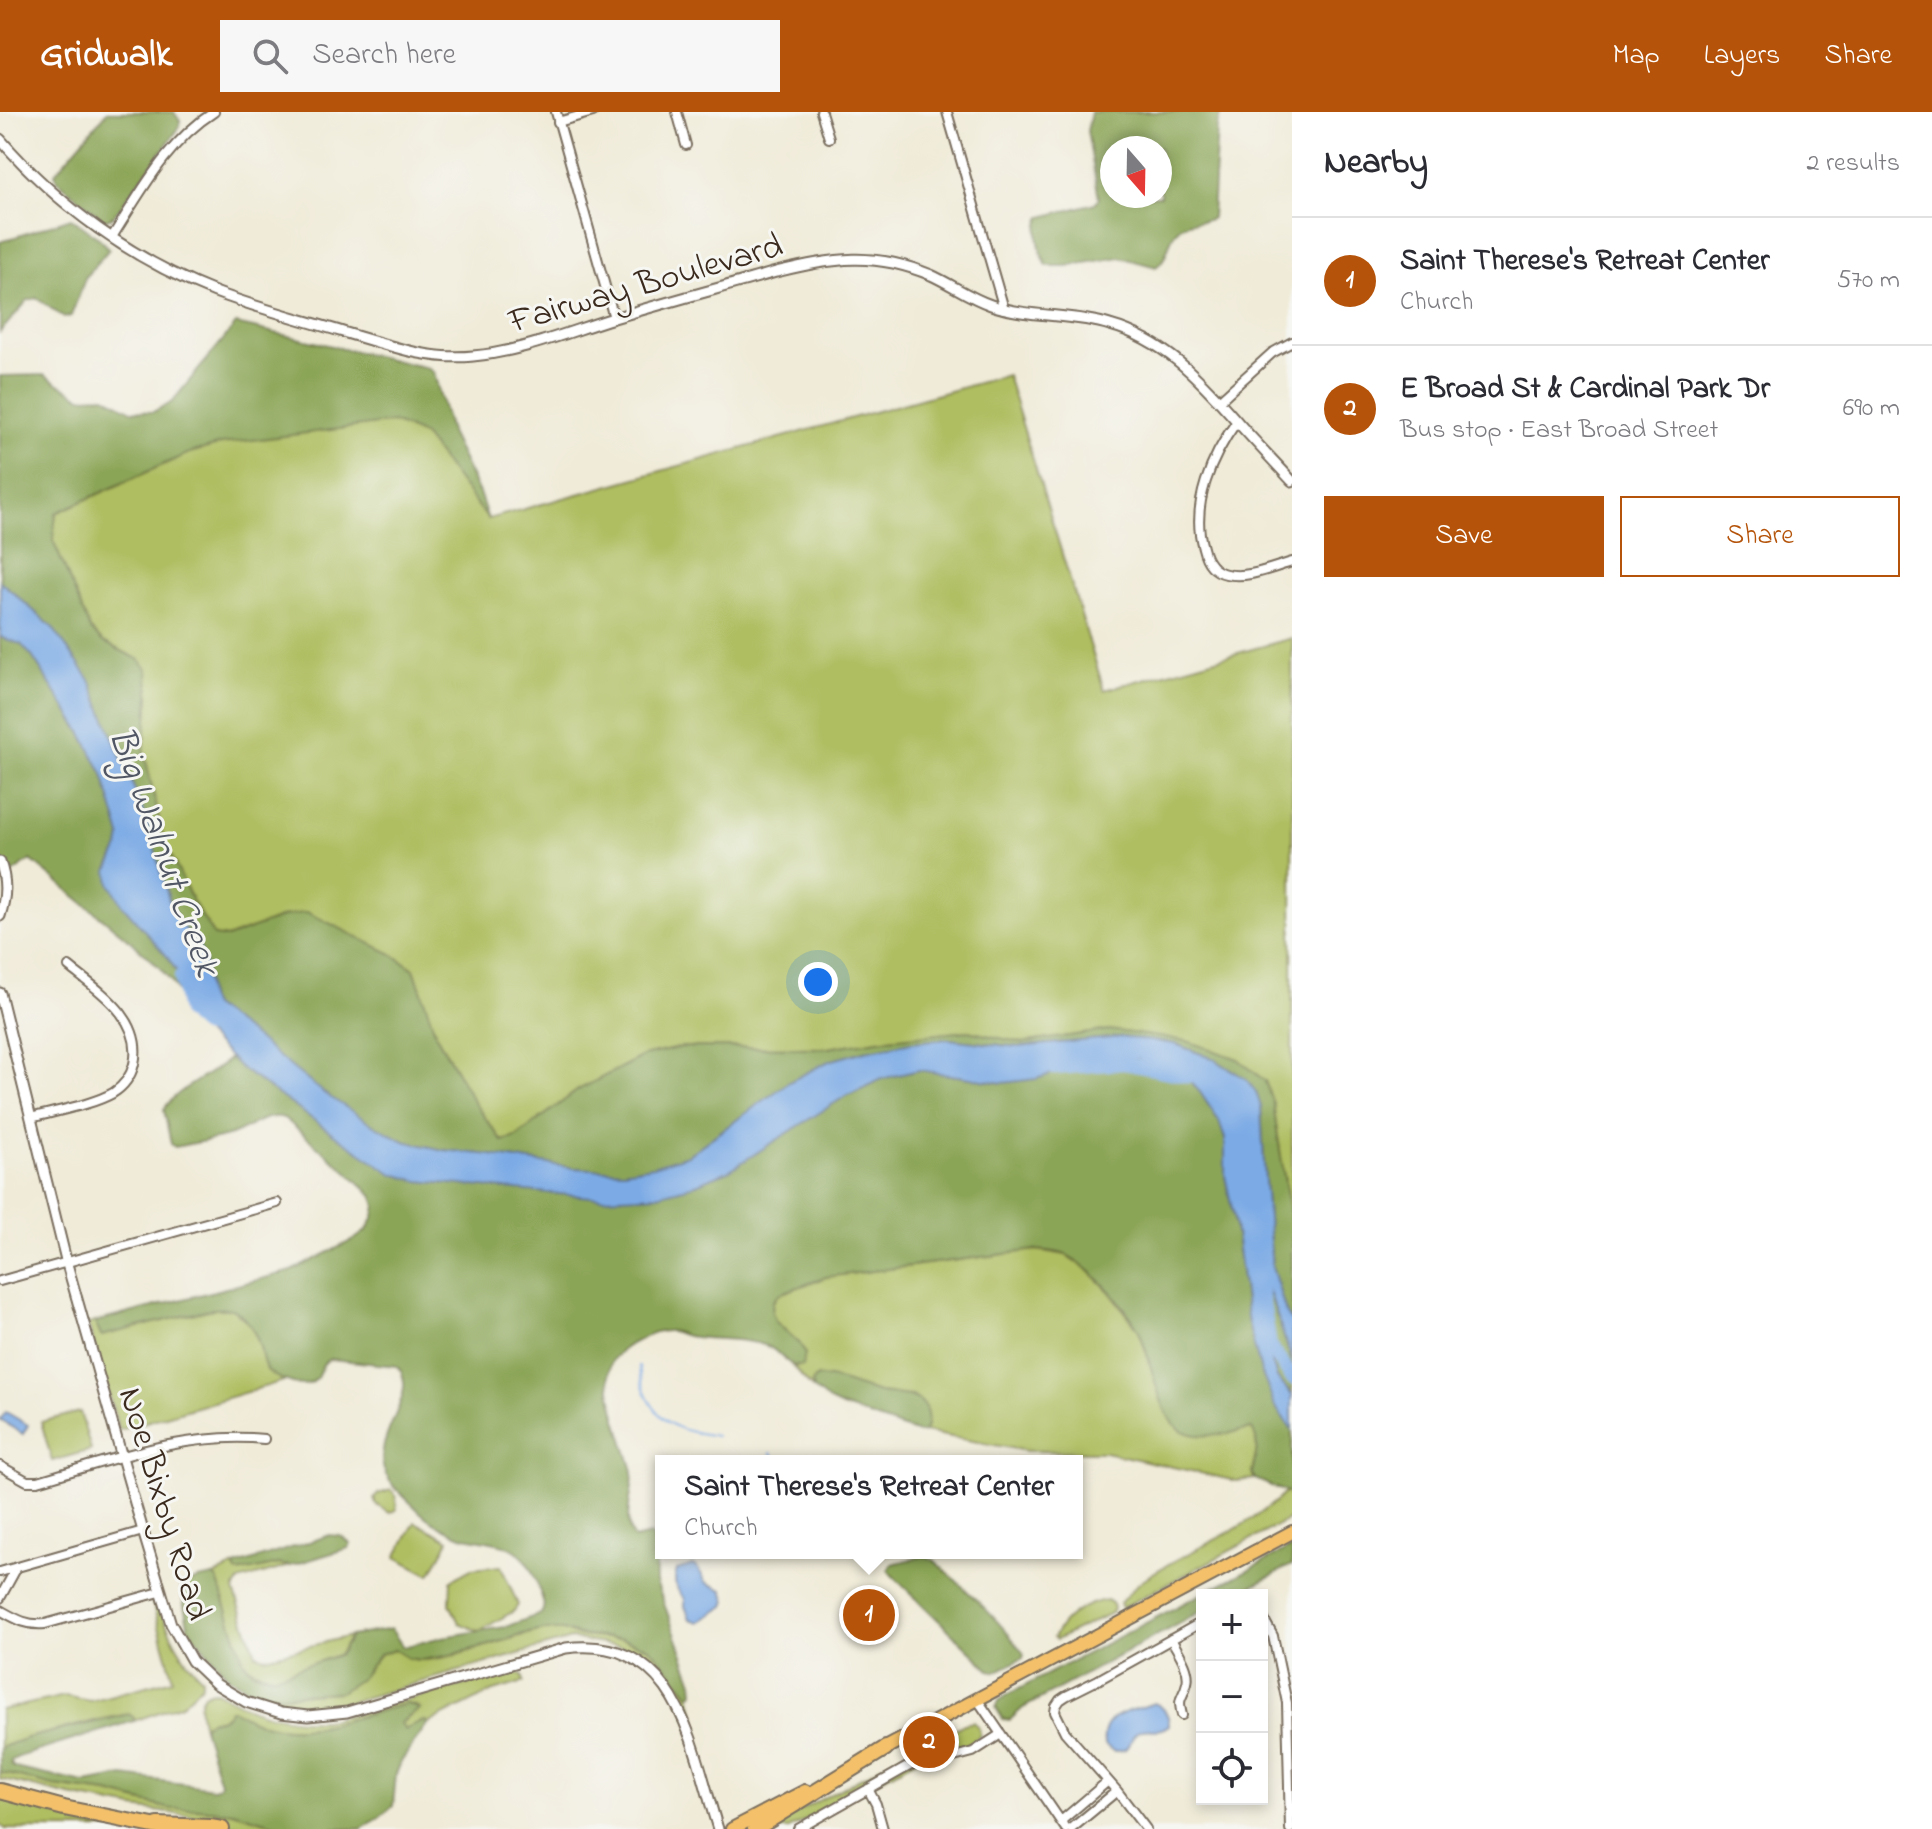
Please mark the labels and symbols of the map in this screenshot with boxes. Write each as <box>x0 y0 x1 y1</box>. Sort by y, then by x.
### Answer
north arrow <box>1100 136 1172 208</box>
street label: Fairway Boulevard <box>502 221 789 350</box>
water label: Big Walnut Creek <box>91 720 234 986</box>
your location <box>798 962 838 1002</box>
street label: Noe Bixby Road <box>102 1381 223 1627</box>
pin: 1 <box>843 1585 895 1645</box>
pin: 2 <box>903 1712 955 1772</box>

